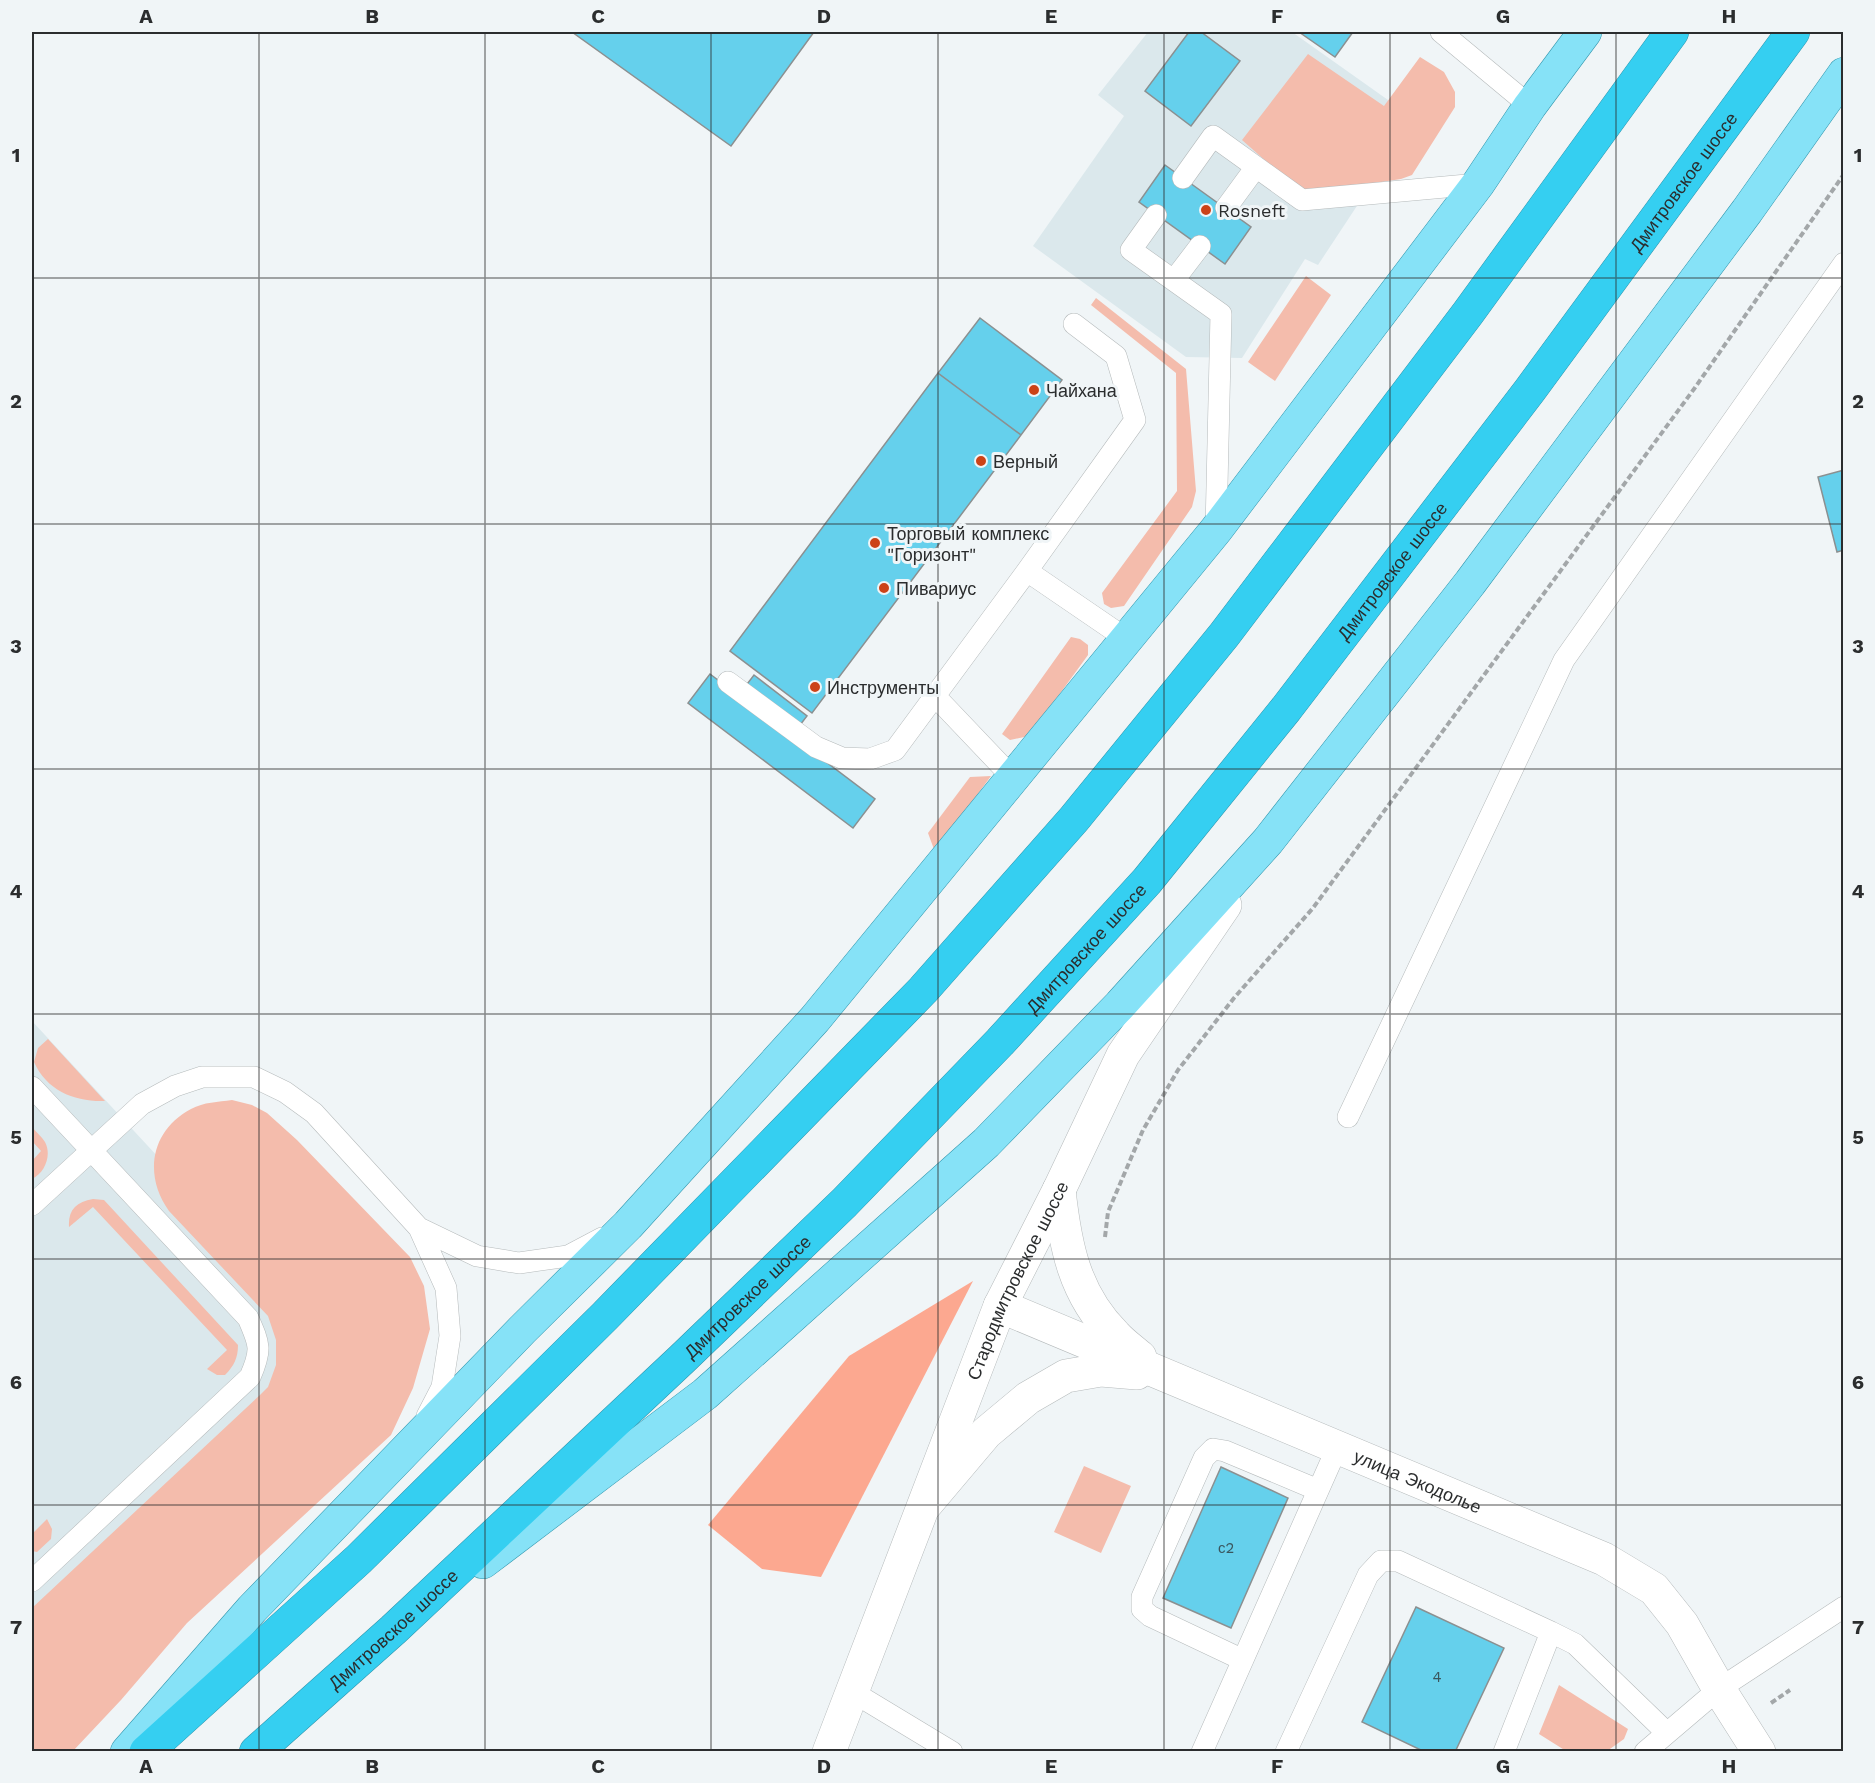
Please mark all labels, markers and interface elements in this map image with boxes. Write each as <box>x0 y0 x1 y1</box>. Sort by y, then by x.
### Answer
text: A <box>139 4 153 28</box>
text: B <box>365 4 379 28</box>
text: C <box>591 4 605 28</box>
text: D <box>817 4 831 28</box>
text: E <box>1045 4 1057 28</box>
text: F <box>1271 4 1283 28</box>
text: G <box>1496 4 1510 28</box>
text: H <box>1722 4 1736 28</box>
street label: Дмитровское шоссе <box>1625 108 1741 256</box>
text: 1 <box>12 143 20 167</box>
text: 1 <box>1854 143 1862 167</box>
place label: Rosneft <box>1218 200 1286 221</box>
marker: Rosneft <box>1199 203 1213 217</box>
place label: Чайхана <box>1046 380 1118 401</box>
marker: Чайхана <box>1027 383 1041 397</box>
text: 2 <box>10 389 22 413</box>
text: 2 <box>1852 389 1864 413</box>
place label: Верный <box>993 451 1058 472</box>
marker: Верный <box>974 454 988 468</box>
street label: Дмитровское шоссе <box>1332 498 1451 644</box>
place label: Торговый комплекс "Горизонт" <box>887 523 1049 565</box>
marker: Торговый комплекс "Горизонт" <box>868 536 882 550</box>
place label: Пивариус <box>896 578 976 599</box>
marker: Пивариус <box>877 581 891 595</box>
text: 3 <box>10 634 22 658</box>
text: 3 <box>1852 634 1864 658</box>
place label: Инструменты <box>827 677 939 698</box>
marker: Инструменты <box>808 680 822 694</box>
text: 4 <box>10 879 23 903</box>
street label: Дмитровское шоссе <box>1021 879 1150 1017</box>
text: 4 <box>1852 879 1865 903</box>
text: 5 <box>10 1125 22 1149</box>
text: 5 <box>1852 1125 1864 1149</box>
street label: Стародмитровское шоссе <box>962 1178 1072 1383</box>
street label: Дмитровское шоссе <box>679 1230 815 1362</box>
text: 6 <box>10 1370 22 1394</box>
text: 6 <box>1852 1370 1864 1394</box>
street label: улица Экодолье <box>1351 1445 1485 1517</box>
house number: с2 <box>1218 1539 1234 1557</box>
street label: Дмитровское шоссе <box>324 1564 462 1693</box>
text: 7 <box>10 1615 22 1639</box>
text: 7 <box>1852 1615 1864 1639</box>
house number: 4 <box>1432 1668 1442 1686</box>
text: A <box>139 1754 153 1778</box>
text: B <box>365 1754 379 1778</box>
text: C <box>591 1754 605 1778</box>
text: D <box>817 1754 831 1778</box>
text: E <box>1045 1754 1057 1778</box>
text: F <box>1271 1754 1283 1778</box>
text: G <box>1496 1754 1510 1778</box>
text: H <box>1722 1754 1736 1778</box>

